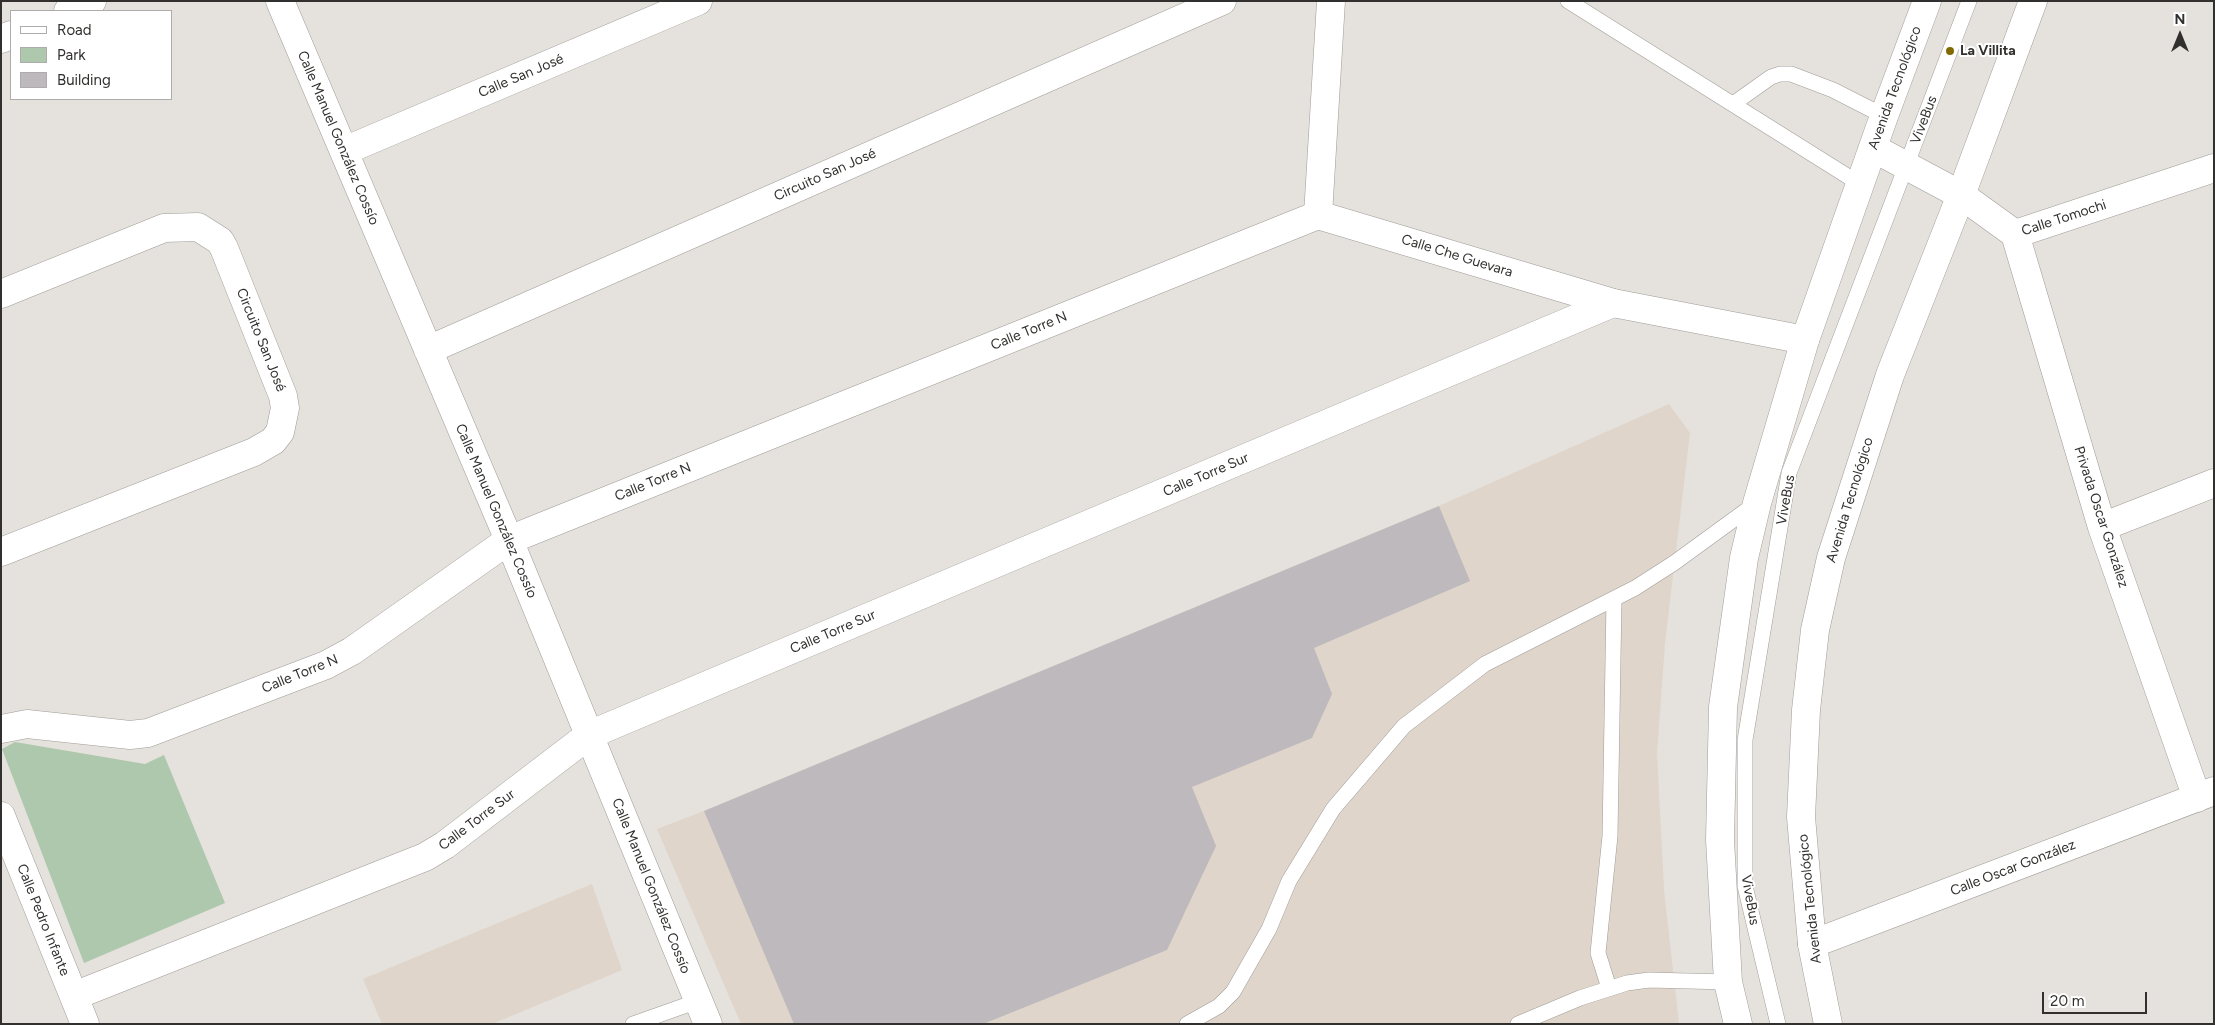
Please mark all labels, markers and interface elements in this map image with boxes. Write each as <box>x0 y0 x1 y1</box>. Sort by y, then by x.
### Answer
legend <box>10 10 172 100</box>
north arrow <box>2155 10 2205 60</box>
text: N <box>2175 11 2185 28</box>
text: Road <box>57 21 92 39</box>
street label: Avenida Tecnológico <box>1865 24 1925 152</box>
place label: La Villita <box>1960 43 2016 59</box>
marker: La Villita <box>1944 45 1956 57</box>
text: Park <box>57 46 86 64</box>
street label: Calle Manuel González Cossío <box>294 48 382 228</box>
street label: Calle San José <box>476 50 566 102</box>
text: Building <box>57 71 111 89</box>
street label: ViveBus <box>1907 93 1941 147</box>
street label: Circuito San José <box>771 145 879 205</box>
street label: Calle Tomochi <box>2019 196 2109 240</box>
street label: Calle Che Guevara <box>1399 231 1515 281</box>
street label: Circuito San José <box>233 286 289 394</box>
street label: Calle Torre N <box>988 308 1070 354</box>
street label: Calle Manuel González Cossío <box>452 421 540 601</box>
street label: Avenida Tecnológico <box>1823 435 1877 565</box>
street label: Privada Oscar González <box>2070 444 2132 590</box>
street label: Calle Torre Sur <box>1161 449 1251 501</box>
street label: Calle Torre N <box>612 459 694 505</box>
street label: ViveBus <box>1773 474 1799 526</box>
street label: Calle Torre Sur <box>788 606 878 658</box>
street label: Calle Torre N <box>259 651 341 697</box>
street label: Calle Torre Sur <box>436 786 518 854</box>
street label: Calle Manuel González Cossío <box>608 796 694 976</box>
street label: Avenida Tecnológico <box>1795 833 1825 965</box>
street label: Calle Oscar González <box>1948 836 2078 900</box>
street label: Calle Pedro Infante <box>13 862 73 978</box>
street label: ViveBus <box>1737 874 1763 926</box>
scale bar <box>2045 982 2150 1014</box>
text: 20 m <box>2050 992 2084 1010</box>

